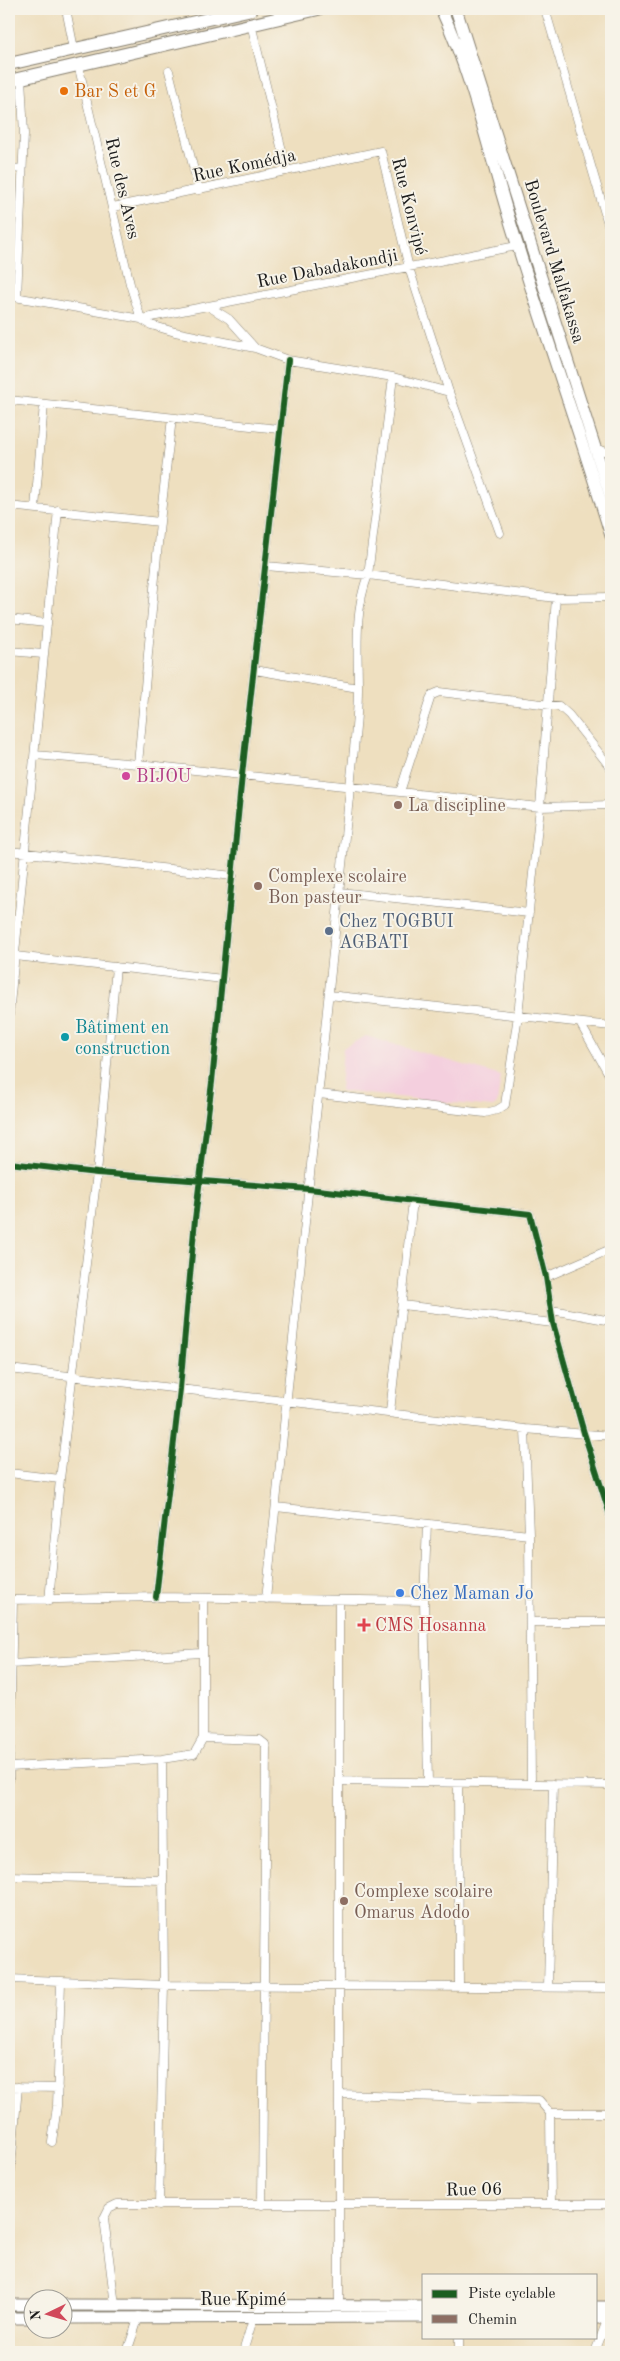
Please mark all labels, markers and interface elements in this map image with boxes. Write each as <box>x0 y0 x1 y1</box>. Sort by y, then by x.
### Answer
place label: Bar S et G <box>74 83 157 101</box>
marker: Bar S et G <box>58 85 70 97</box>
street label: Rue des Aves <box>102 136 143 241</box>
street label: Rue Komédja <box>191 146 298 186</box>
street label: Rue Konvipé <box>388 156 430 257</box>
street label: Boulevard Malfakassa <box>521 177 588 345</box>
street label: Rue Dabadakondji <box>255 246 399 291</box>
place label: BIJOU <box>136 768 191 786</box>
marker: BIJOU <box>120 770 132 782</box>
place label: La discipline <box>408 797 506 815</box>
marker: La discipline <box>392 799 404 811</box>
place label: Complexe scolaire Bon pasteur <box>268 868 407 907</box>
marker: Complexe scolaire Bon pasteur <box>252 880 264 892</box>
place label: Chez TOGBUI AGBATI <box>339 913 454 952</box>
marker: Chez TOGBUI AGBATI <box>323 925 335 937</box>
place label: Bâtiment en construction <box>75 1019 171 1058</box>
marker: Bâtiment en construction <box>59 1031 71 1043</box>
place label: Chez Maman Jo <box>410 1585 534 1603</box>
marker: Chez Maman Jo <box>394 1587 406 1599</box>
place label: CMS Hosanna <box>375 1617 487 1635</box>
marker: CMS Hosanna <box>357 1618 371 1632</box>
place label: Complexe scolaire Omarus Adodo <box>354 1883 493 1922</box>
marker: Complexe scolaire Omarus Adodo <box>338 1895 350 1907</box>
street label: Rue 06 <box>446 2181 503 2199</box>
legend <box>422 2274 598 2338</box>
text: Piste cyclable <box>468 2287 556 2302</box>
north arrow <box>22 2288 72 2338</box>
street label: Rue Kpimé <box>200 2291 286 2309</box>
text: N <box>29 2309 43 2321</box>
text: Chemin <box>468 2313 517 2328</box>

